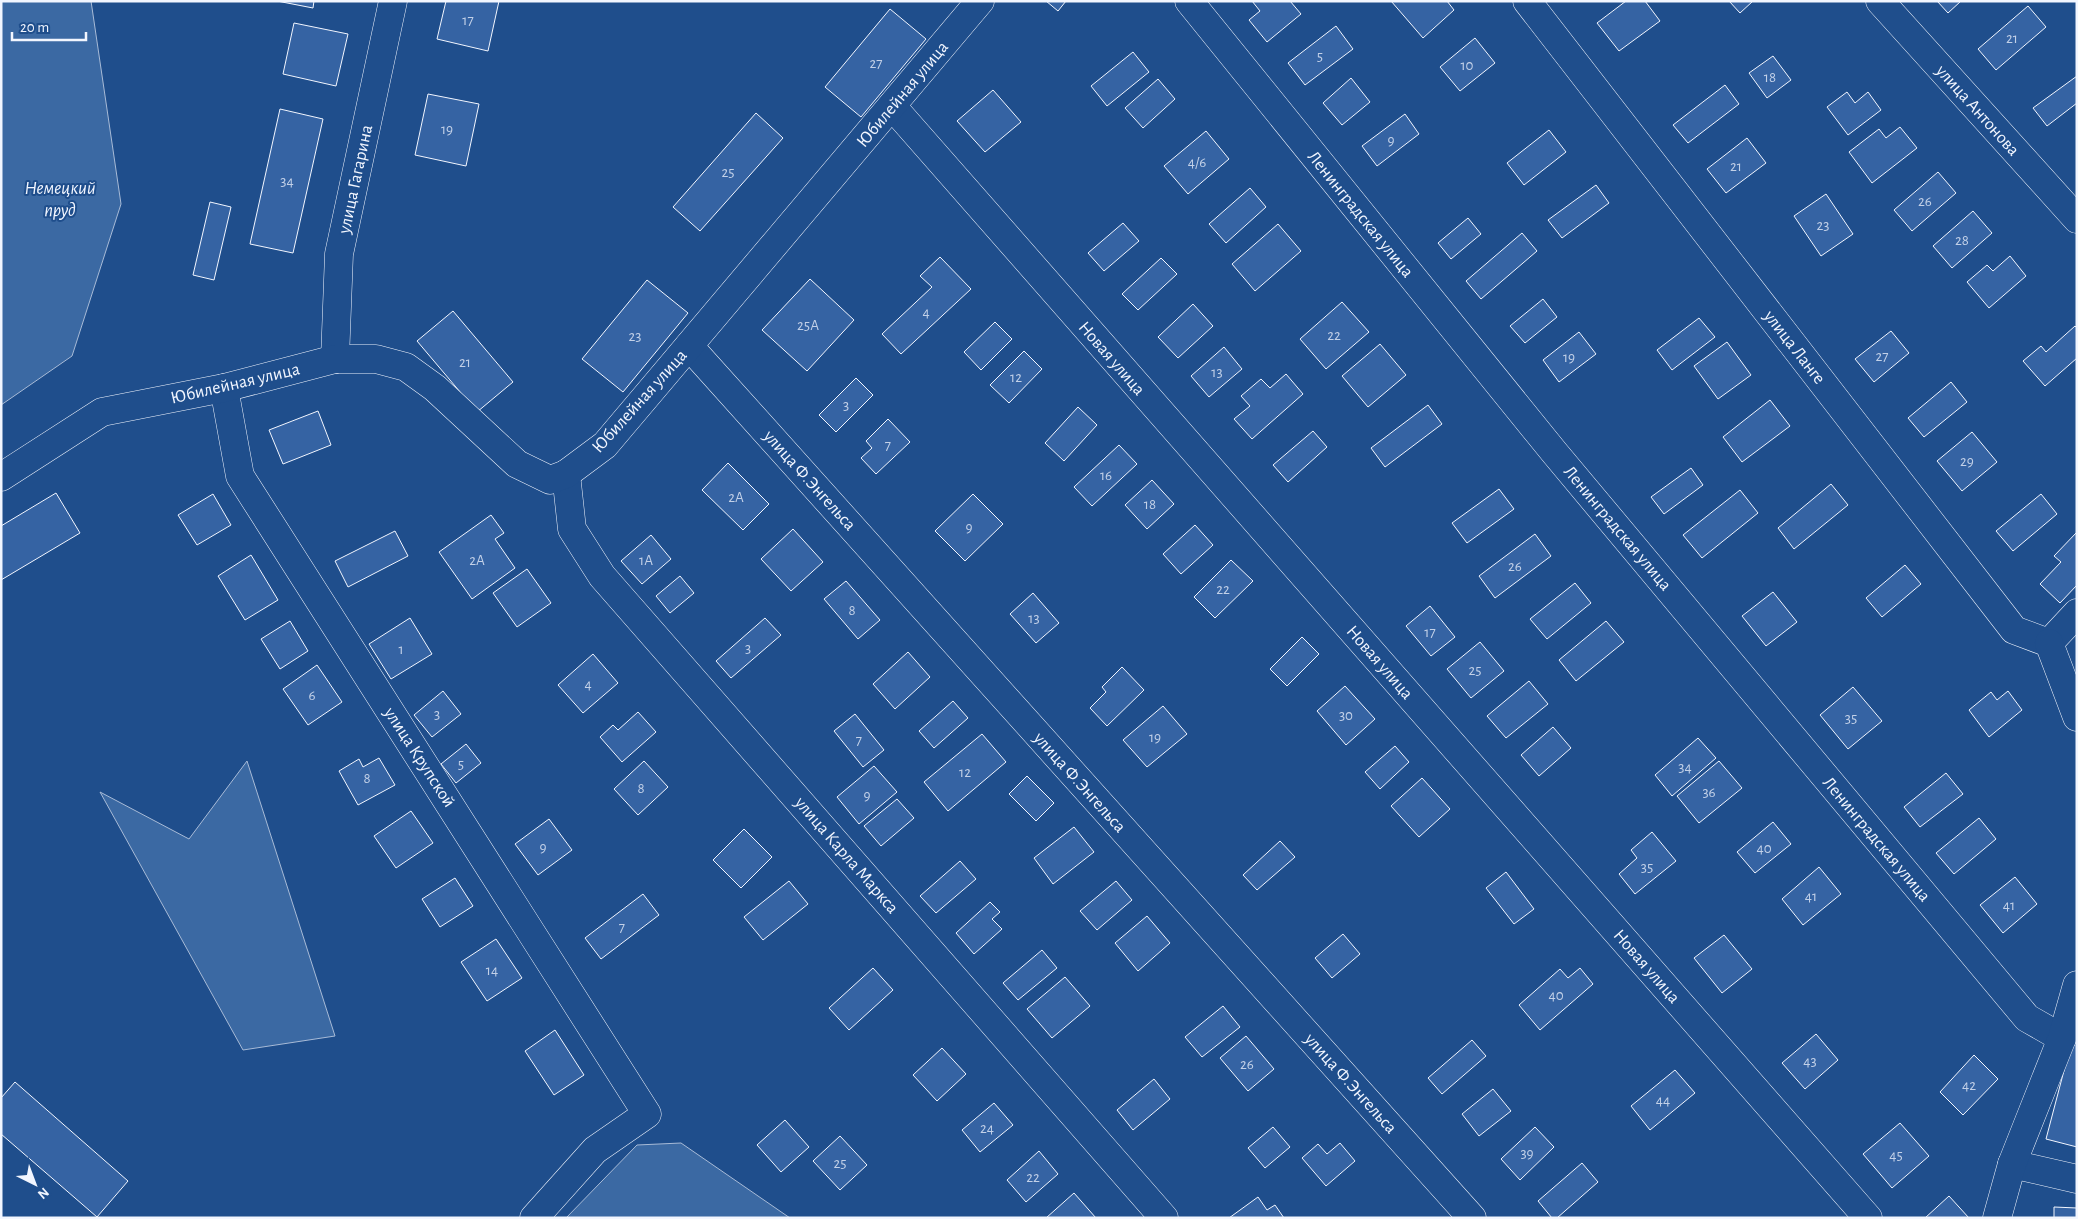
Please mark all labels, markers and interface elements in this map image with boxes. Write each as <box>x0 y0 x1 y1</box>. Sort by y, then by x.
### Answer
scale bar <box>12 10 86 42</box>
house number: 17 <box>462 13 474 28</box>
text: 20 m <box>20 20 49 35</box>
house number: 21 <box>2006 31 2018 46</box>
street label: Юбилейная улица <box>853 38 952 151</box>
house number: 5 <box>1317 49 1323 64</box>
house number: 27 <box>869 56 883 71</box>
house number: 10 <box>1460 58 1474 73</box>
street label: улица Антонова <box>1931 61 2022 159</box>
house number: 18 <box>1764 70 1776 85</box>
house number: 19 <box>441 122 453 137</box>
street label: улица Гагарина <box>335 123 376 236</box>
house number: 9 <box>1387 133 1395 148</box>
street label: Ленинградская улица <box>1304 148 1417 281</box>
house number: 4/6 <box>1188 155 1206 170</box>
house number: 21 <box>1730 159 1742 174</box>
house number: 25 <box>721 165 735 180</box>
house number: 34 <box>280 174 294 189</box>
water label: Немецкий пруд <box>24 179 96 220</box>
house number: 26 <box>1918 194 1932 209</box>
house number: 23 <box>1816 218 1830 233</box>
house number: 28 <box>1955 233 1969 248</box>
house number: 4 <box>922 305 930 320</box>
street label: улица Ланге <box>1759 307 1828 388</box>
house number: 25А <box>797 318 819 333</box>
street label: Новая улица <box>1074 318 1148 399</box>
house number: 22 <box>1327 328 1341 343</box>
house number: 23 <box>628 329 642 344</box>
street label: Юбилейная улица <box>588 346 691 457</box>
house number: 27 <box>1875 349 1889 364</box>
house number: 19 <box>1563 350 1575 365</box>
house number: 21 <box>459 355 471 370</box>
street label: Юбилейная улица <box>169 359 302 408</box>
house number: 13 <box>1211 365 1223 380</box>
house number: 12 <box>1010 370 1022 385</box>
house number: 3 <box>843 398 849 413</box>
street label: улица Ф.Энгельса <box>759 426 859 534</box>
house number: 7 <box>885 438 891 453</box>
house number: 29 <box>1960 454 1974 469</box>
street label: Ленинградская улица <box>1560 463 1675 594</box>
house number: 16 <box>1100 468 1112 483</box>
house number: 2А <box>728 490 744 505</box>
house number: 18 <box>1144 497 1156 512</box>
house number: 9 <box>965 520 973 535</box>
house number: 2А <box>469 553 485 568</box>
house number: 1А <box>639 553 653 568</box>
house number: 26 <box>1508 559 1522 574</box>
house number: 22 <box>1216 582 1230 597</box>
house number: 8 <box>848 603 856 618</box>
house number: 13 <box>1028 611 1040 626</box>
street label: Новая улица <box>1342 622 1416 703</box>
house number: 17 <box>1424 625 1436 640</box>
house number: 3 <box>745 641 751 656</box>
house number: 1 <box>398 642 404 657</box>
house number: 25 <box>1468 663 1482 678</box>
house number: 4 <box>584 677 592 692</box>
house number: 6 <box>308 688 316 703</box>
street label: улица Крупской <box>380 704 458 811</box>
house number: 3 <box>434 707 440 722</box>
house number: 30 <box>1339 708 1353 723</box>
house number: 35 <box>1845 711 1857 726</box>
street label: улица Ф.Энгельса <box>1029 728 1129 836</box>
house number: 19 <box>1149 730 1161 745</box>
house number: 7 <box>856 733 862 748</box>
house number: 5 <box>458 757 464 772</box>
house number: 34 <box>1678 760 1692 775</box>
house number: 12 <box>959 765 971 780</box>
house number: 8 <box>363 771 371 786</box>
street label: Ленинградская улица <box>1819 774 1934 905</box>
house number: 8 <box>637 781 645 796</box>
house number: 36 <box>1702 785 1716 800</box>
house number: 9 <box>863 788 871 803</box>
street label: улица Карла Маркса <box>790 793 902 917</box>
house number: 9 <box>539 840 547 855</box>
house number: 40 <box>1756 841 1772 856</box>
house number: 35 <box>1641 860 1653 875</box>
house number: 41 <box>1805 889 1817 904</box>
house number: 41 <box>2003 898 2015 913</box>
house number: 7 <box>619 920 625 935</box>
street label: Новая улица <box>1609 926 1683 1007</box>
house number: 14 <box>486 963 498 978</box>
house number: 40 <box>1548 988 1564 1003</box>
street label: улица Ф.Энгельса <box>1300 1029 1400 1137</box>
house number: 43 <box>1803 1054 1817 1069</box>
house number: 26 <box>1240 1057 1254 1072</box>
house number: 42 <box>1962 1078 1976 1093</box>
house number: 44 <box>1656 1093 1670 1108</box>
house number: 24 <box>980 1121 994 1136</box>
house number: 39 <box>1520 1146 1534 1161</box>
house number: 45 <box>1889 1148 1903 1163</box>
house number: 25 <box>833 1156 847 1171</box>
north arrow <box>10 1159 60 1209</box>
house number: 22 <box>1026 1170 1040 1185</box>
text: N <box>35 1184 51 1201</box>

